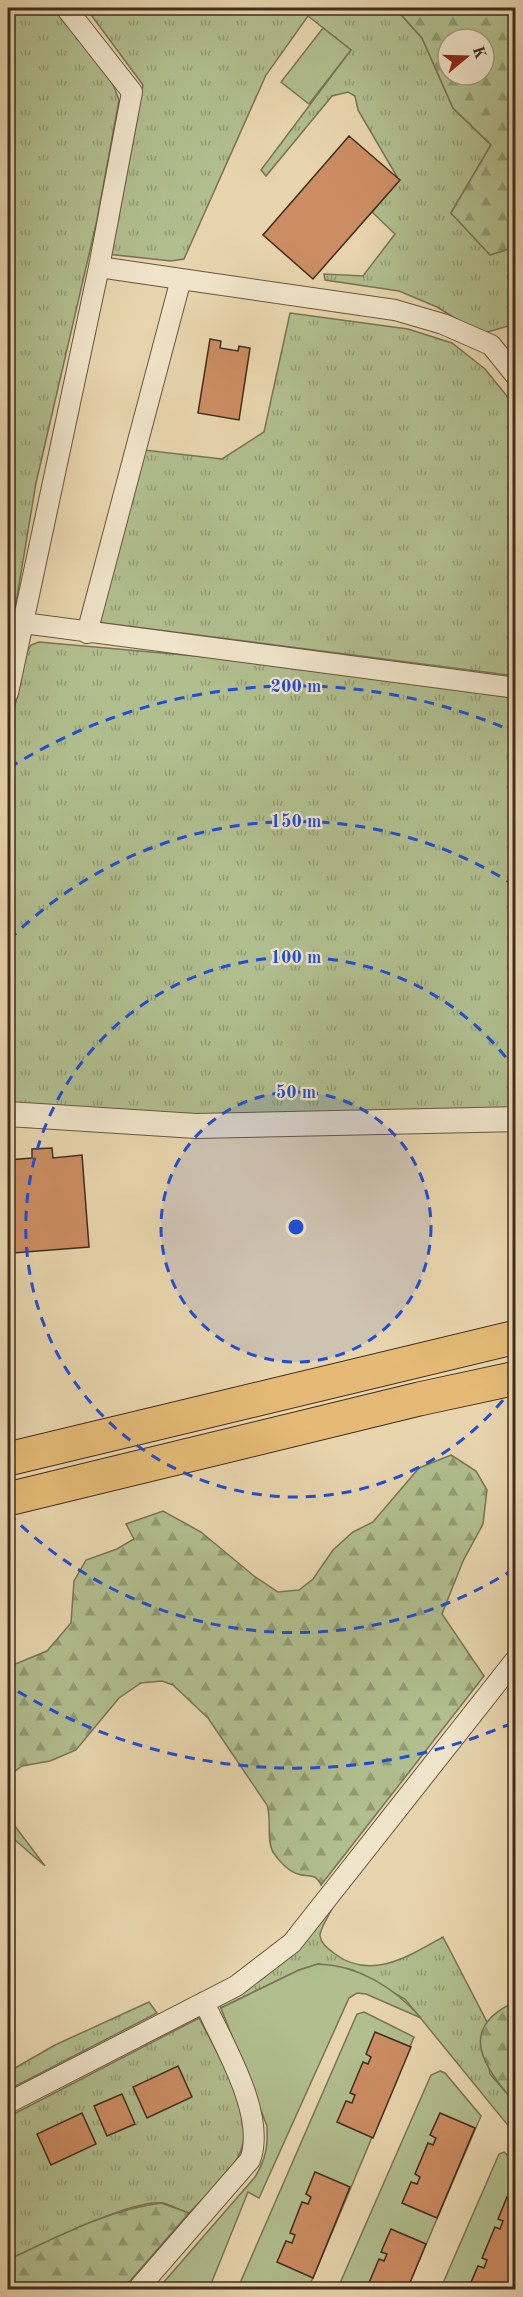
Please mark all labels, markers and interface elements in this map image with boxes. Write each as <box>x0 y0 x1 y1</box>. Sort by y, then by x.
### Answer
north arrow <box>436 27 496 87</box>
text: K <box>469 44 488 61</box>
text: 200 m <box>271 678 321 696</box>
text: 150 m <box>271 813 321 831</box>
text: 100 m <box>271 949 321 967</box>
text: 50 m <box>276 1084 316 1102</box>
centre of rings <box>286 1217 306 1237</box>

